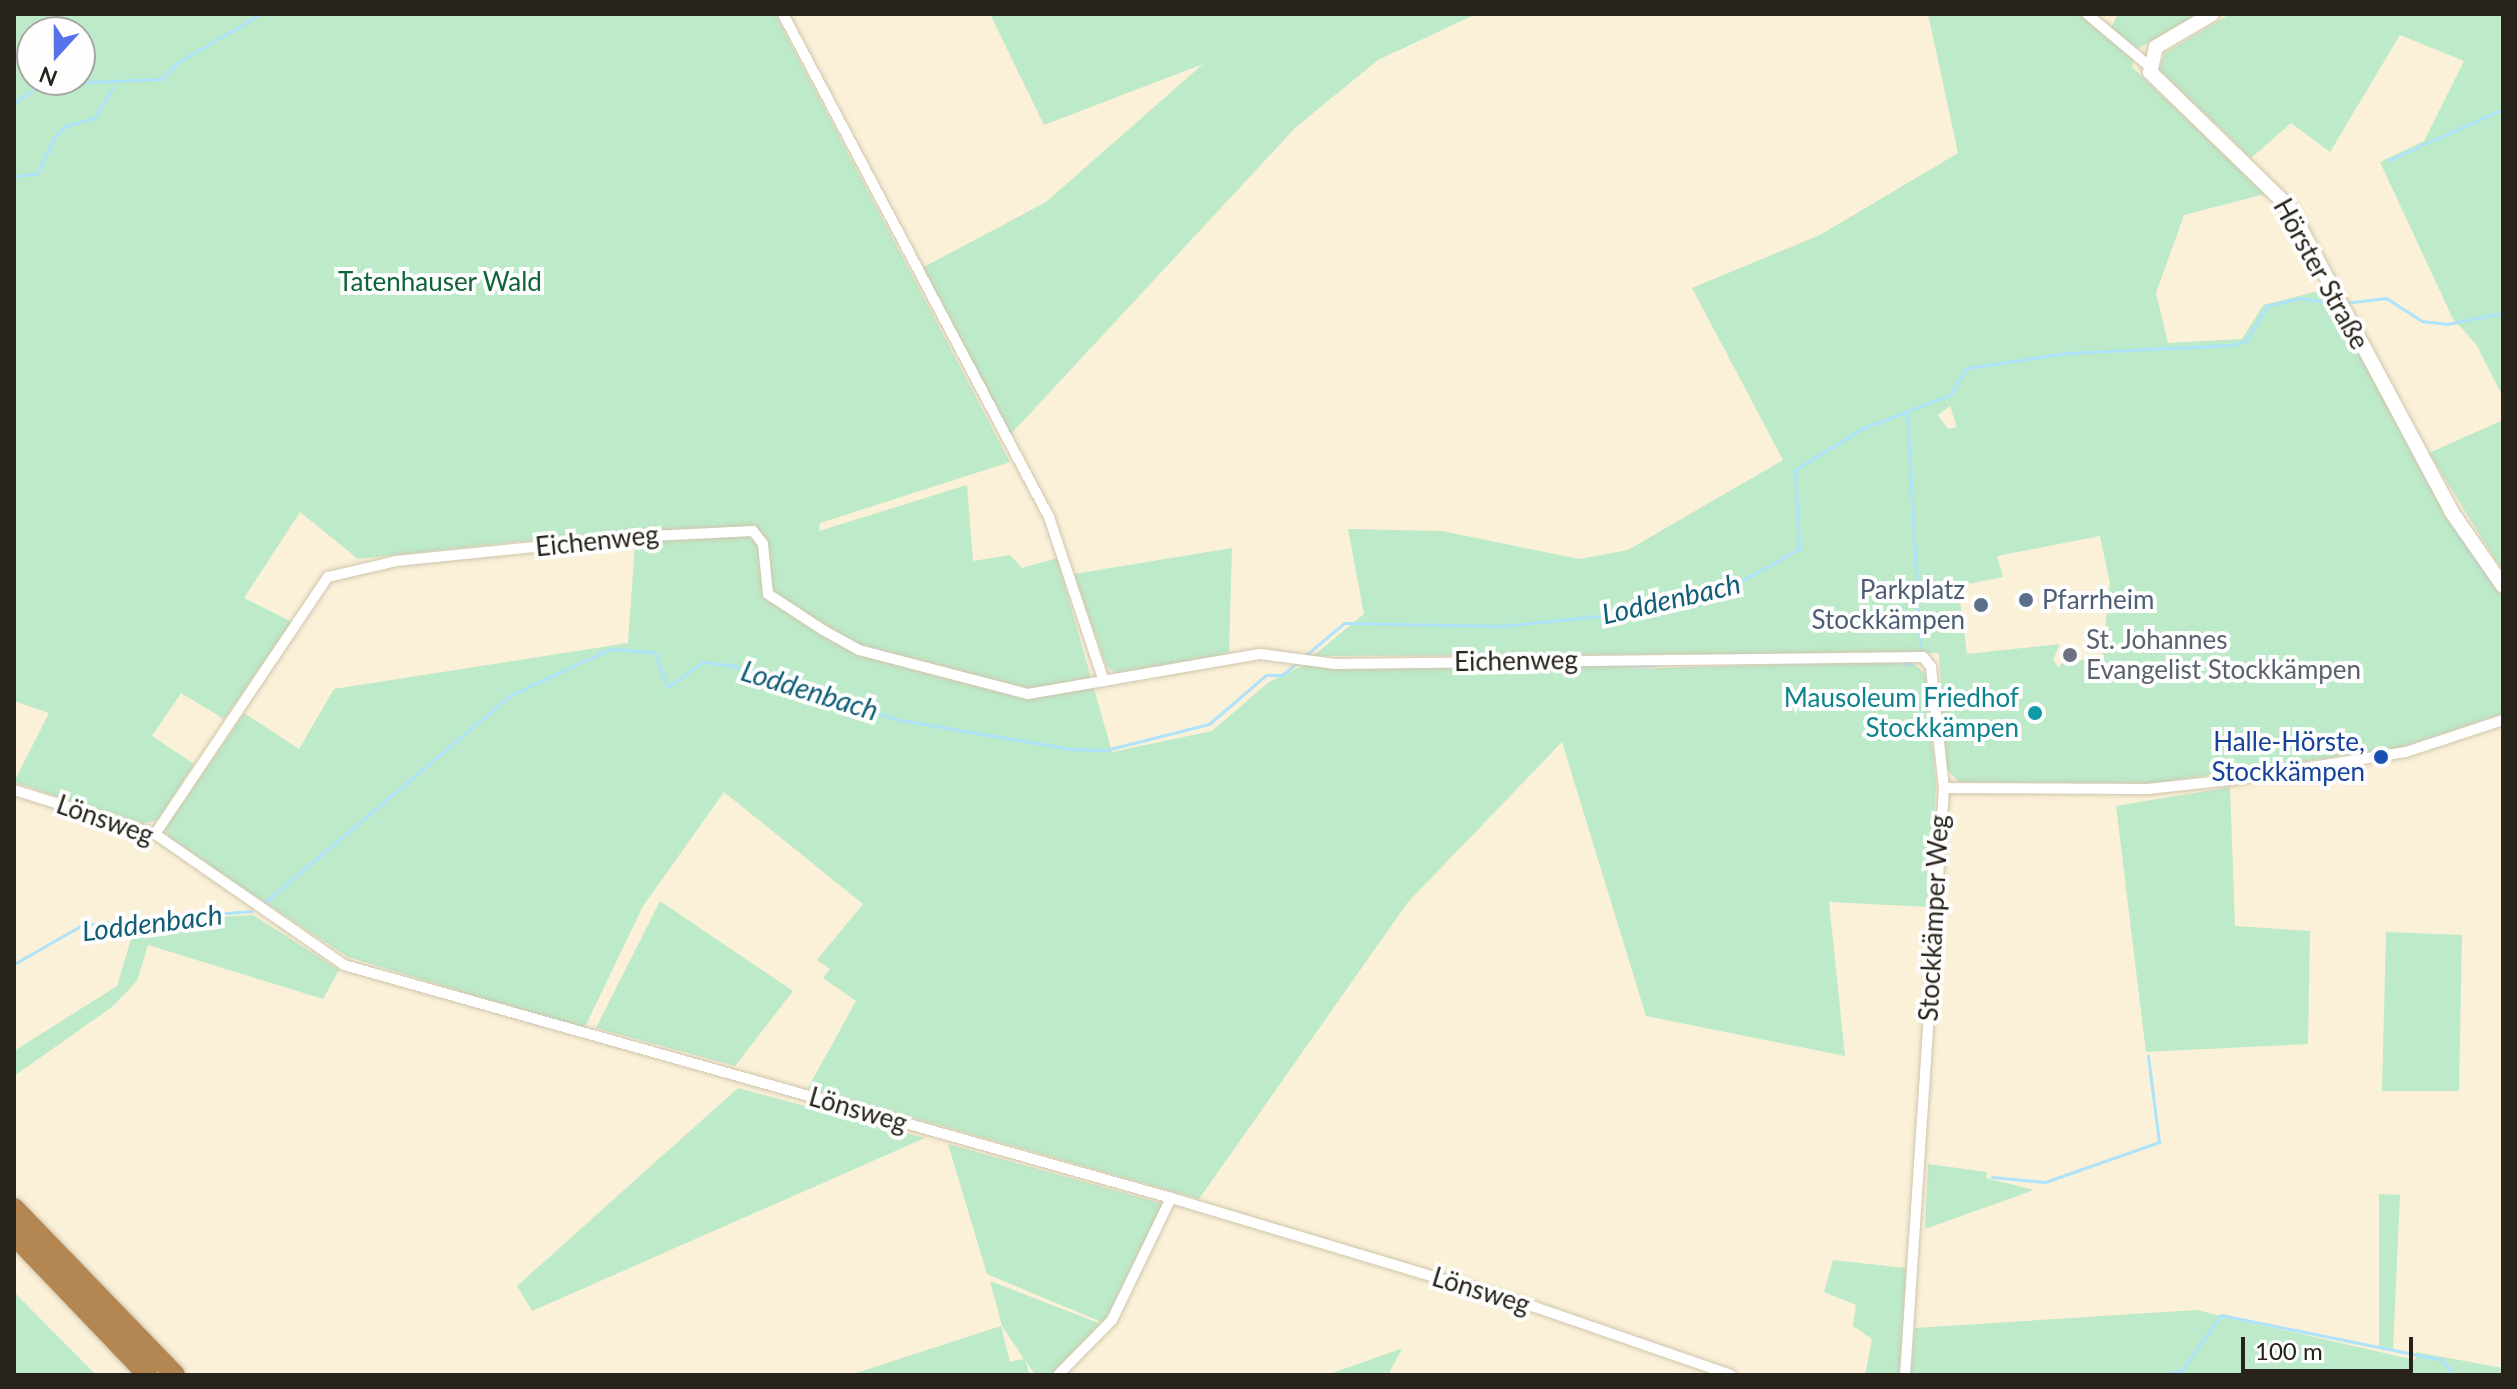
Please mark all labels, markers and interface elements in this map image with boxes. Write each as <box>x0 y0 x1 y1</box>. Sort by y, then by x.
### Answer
north arrow <box>16 16 96 96</box>
text: N <box>35 61 61 93</box>
street label: Hörster Straße <box>2267 193 2375 355</box>
park label: Tatenhauser Wald <box>338 266 542 298</box>
street label: Eichenweg <box>534 519 660 563</box>
water label: Loddenbach <box>1598 566 1744 630</box>
place label: Parkplatz Stockkämpen <box>1812 574 1965 636</box>
place label: Pfarrheim <box>2042 584 2154 616</box>
marker: Pfarrheim <box>2017 591 2035 609</box>
marker: Parkplatz Stockkämpen <box>1972 596 1990 614</box>
place label: St. Johannes Evangelist Stockkämpen <box>2086 624 2361 686</box>
street label: Eichenweg <box>1454 644 1578 678</box>
marker: St. Johannes Evangelist Stockkämpen <box>2061 646 2079 664</box>
water label: Loddenbach <box>738 653 882 727</box>
place label: Mausoleum Friedhof Stockkämpen <box>1784 682 2019 744</box>
marker: Mausoleum Friedhof Stockkämpen <box>2026 704 2044 722</box>
place label: Halle-Hörste, Stockkämpen <box>2212 726 2365 788</box>
marker: Halle-Hörste, Stockkämpen <box>2372 748 2390 766</box>
street label: Lönsweg <box>52 789 158 851</box>
street label: Stockkämper Weg <box>1913 813 1955 1023</box>
water label: Loddenbach <box>80 897 224 947</box>
street label: Lönsweg <box>805 1081 911 1139</box>
street label: Lönsweg <box>1428 1261 1534 1321</box>
scale bar <box>2245 1321 2417 1371</box>
text: 100 m <box>2255 1336 2323 1365</box>

